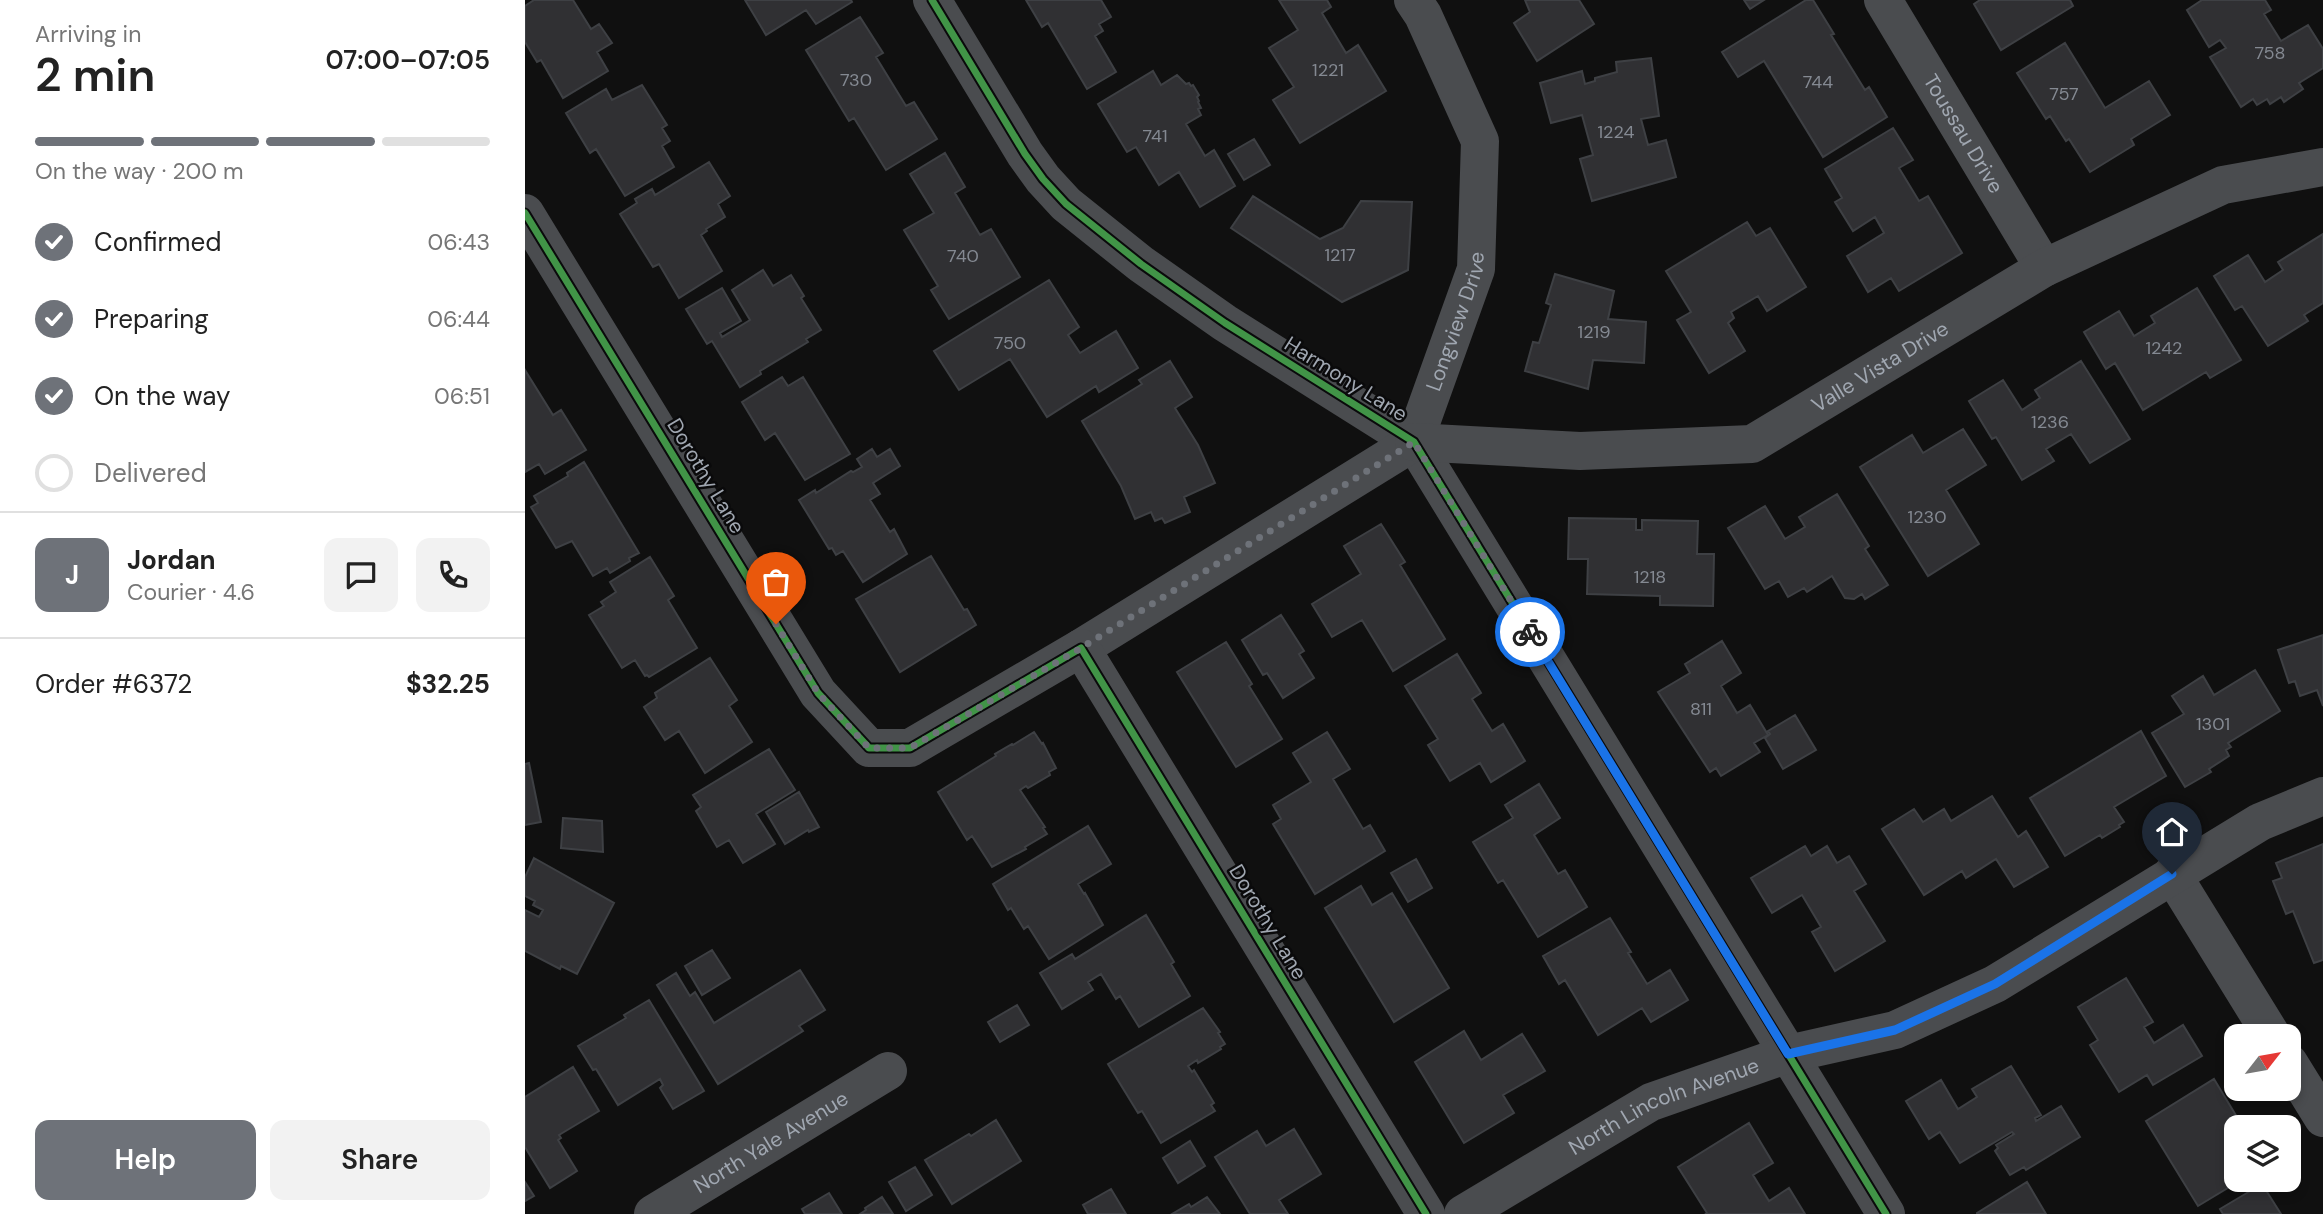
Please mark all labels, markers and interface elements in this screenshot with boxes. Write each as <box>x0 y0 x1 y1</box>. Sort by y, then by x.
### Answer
text: Arriving in <box>35 19 141 49</box>
house number: 758 <box>2254 41 2286 65</box>
text: 07:00–07:05 <box>325 43 490 77</box>
text: 2 min <box>35 45 155 105</box>
house number: 1221 <box>1312 58 1344 82</box>
house number: 730 <box>840 68 872 92</box>
street label: Toussau Drive <box>1917 69 2010 199</box>
house number: 744 <box>1803 70 1833 94</box>
house number: 757 <box>2049 82 2079 106</box>
house number: 1224 <box>1598 120 1635 144</box>
house number: 741 <box>1142 124 1168 148</box>
text: On the way · 200 m <box>35 156 244 186</box>
icon: check <box>35 223 73 261</box>
text: Confirmed <box>94 225 221 259</box>
text: 06:43 <box>428 227 490 257</box>
house number: 1217 <box>1324 243 1356 267</box>
house number: 740 <box>947 244 979 268</box>
street label: Longview Drive <box>1419 251 1491 395</box>
icon: check <box>35 300 73 338</box>
text: Preparing <box>94 302 209 336</box>
text: 06:44 <box>427 304 490 334</box>
street label: Valle Vista Drive <box>1806 315 1954 419</box>
house number: 1219 <box>1578 320 1610 344</box>
street label: Harmony Lane <box>1279 330 1413 428</box>
house number: 750 <box>994 331 1026 355</box>
house number: 1242 <box>2146 336 2182 360</box>
icon: check <box>35 377 73 415</box>
text: On the way <box>94 379 230 413</box>
text: 06:51 <box>434 381 490 411</box>
house number: 1236 <box>2031 410 2069 434</box>
street label: Dorothy Lane <box>661 413 752 539</box>
text: Delivered <box>94 456 207 490</box>
house number: 1230 <box>1908 505 1946 529</box>
button: chat <box>324 538 398 612</box>
button: phone <box>416 538 490 612</box>
text: Jordan <box>127 543 216 577</box>
pin <box>746 552 806 624</box>
text: J <box>65 558 79 592</box>
icon: bag <box>757 563 795 601</box>
house number: 1218 <box>1634 565 1666 589</box>
text: Courier · 4.6 <box>127 577 255 607</box>
courier <box>1495 597 1565 667</box>
icon: bike <box>1511 613 1549 651</box>
text: Order #6372 <box>35 667 192 701</box>
text: $32.25 <box>406 667 490 701</box>
house number: 811 <box>1690 697 1712 721</box>
house number: 1301 <box>2196 712 2230 736</box>
pin <box>2142 802 2202 874</box>
icon: home <box>2153 813 2191 851</box>
street label: Dorothy Lane <box>1223 859 1314 985</box>
north arrow <box>2224 1024 2301 1101</box>
map controls <box>2224 1024 2301 1192</box>
street label: North Lincoln Avenue <box>1564 1051 1763 1162</box>
street label: North Yale Avenue <box>688 1084 854 1200</box>
button: layers <box>2224 1115 2301 1192</box>
button: Help <box>35 1120 256 1200</box>
button: Share <box>270 1120 490 1200</box>

